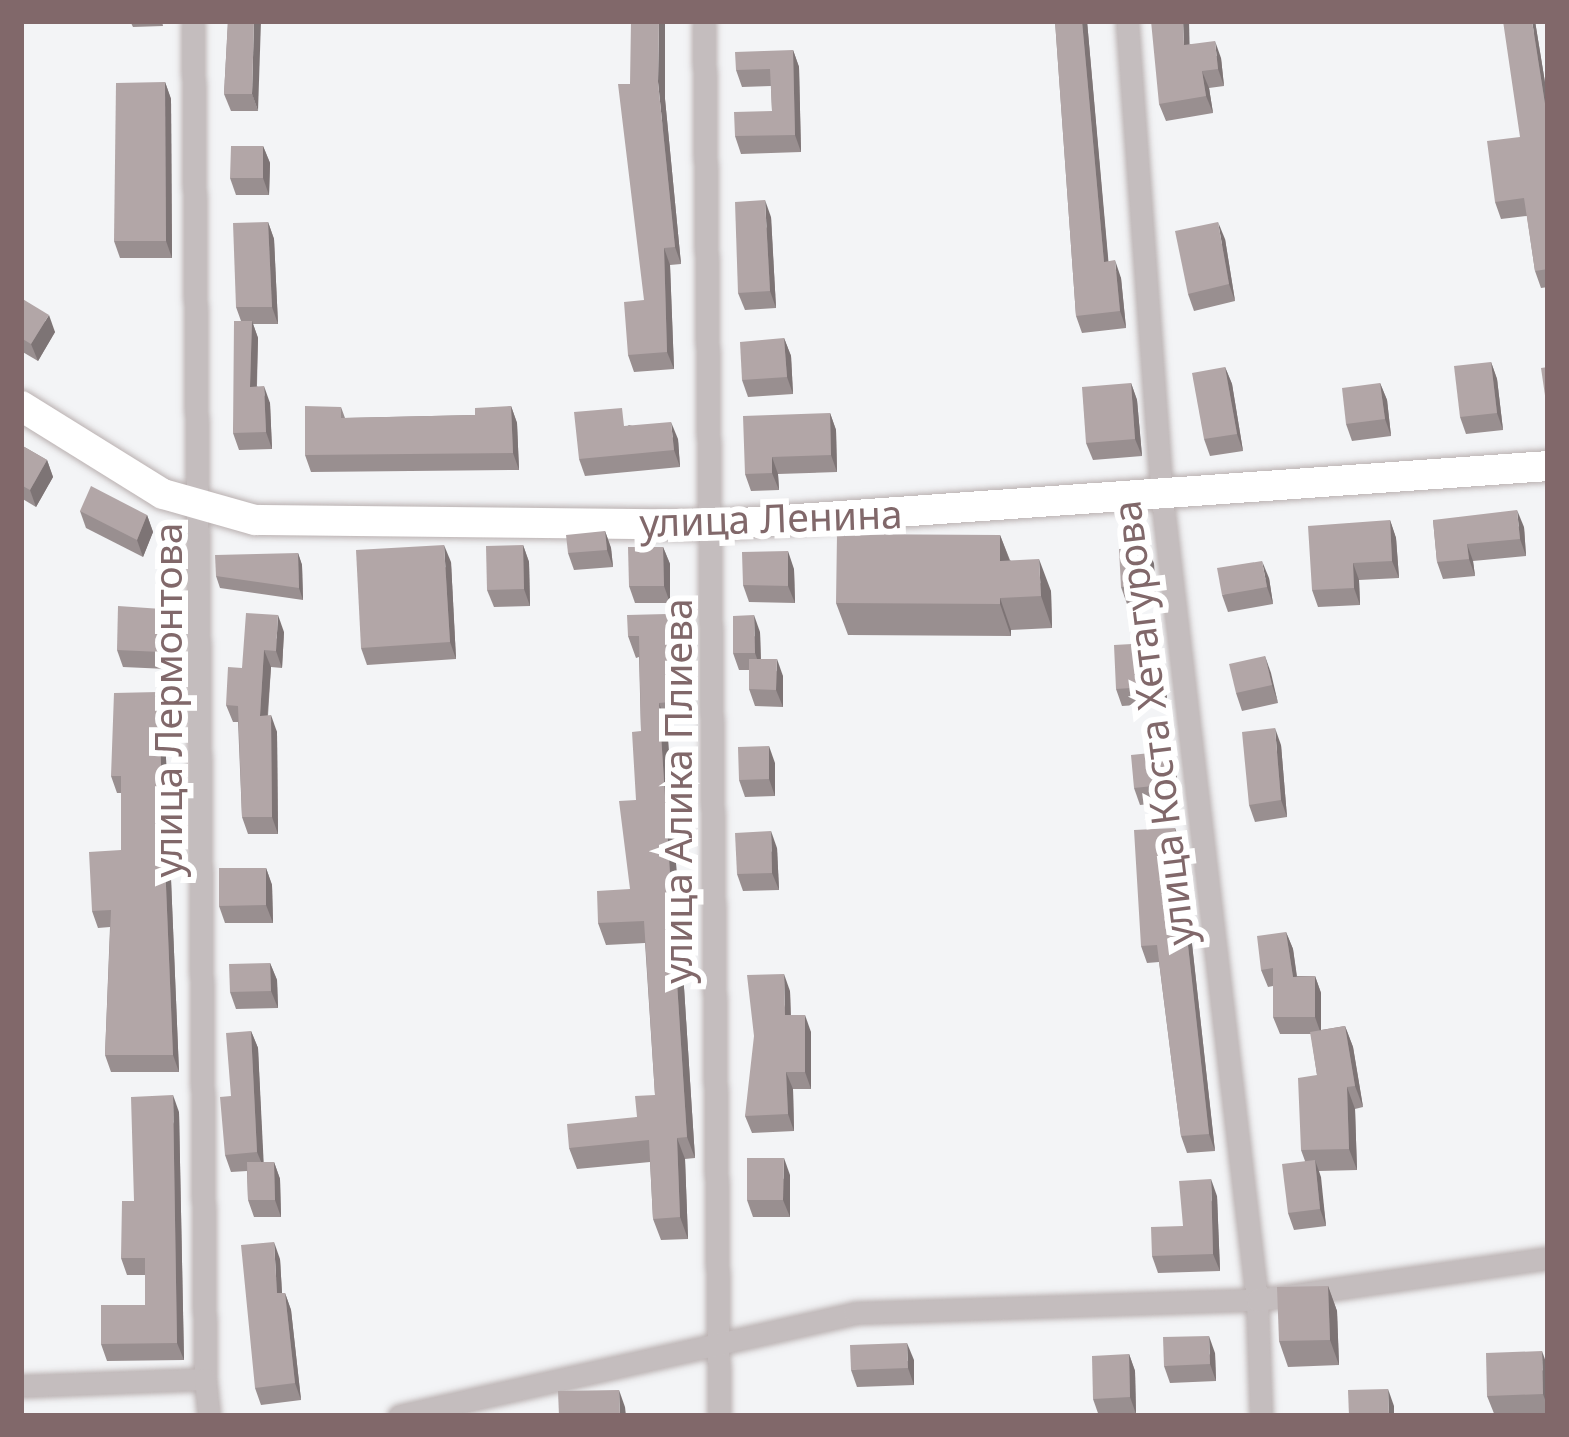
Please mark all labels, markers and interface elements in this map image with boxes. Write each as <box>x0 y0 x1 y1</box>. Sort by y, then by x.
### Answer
street label: улица Ленина <box>639 490 903 546</box>
street label: улица Коста Хетагурова <box>1103 498 1203 948</box>
street label: улица Лермонтова <box>144 523 190 877</box>
street label: улица Алика Плиева <box>654 598 700 984</box>

